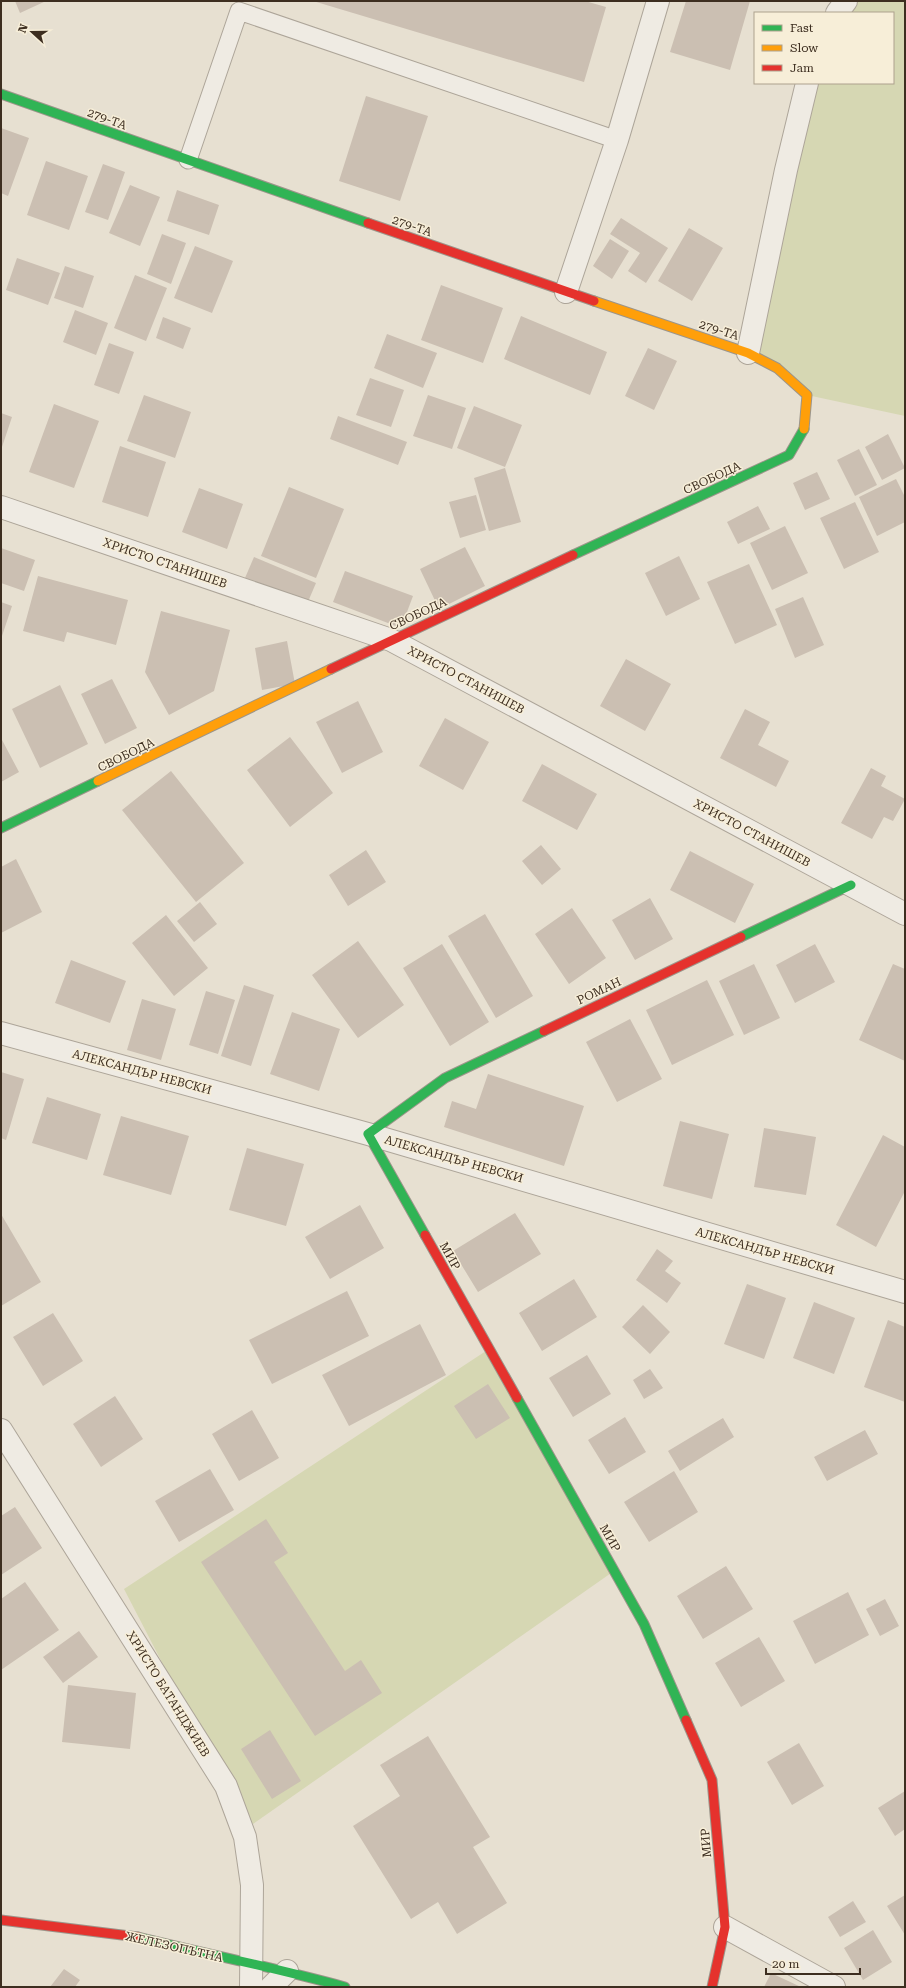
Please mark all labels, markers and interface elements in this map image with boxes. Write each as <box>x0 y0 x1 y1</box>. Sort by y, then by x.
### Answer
north arrow <box>12 12 52 52</box>
legend <box>754 12 894 84</box>
text: Fast <box>790 21 814 35</box>
text: N <box>16 22 31 35</box>
text: Slow <box>790 41 818 55</box>
text: Jam <box>790 61 814 75</box>
street label: 279-ТА <box>85 105 129 133</box>
street label: 279-ТА <box>390 213 434 239</box>
street label: 279-ТА <box>697 317 741 343</box>
street label: СВОБОДА <box>681 458 743 497</box>
street label: ХРИСТО СТАНИШЕВ <box>101 535 229 591</box>
street label: СВОБОДА <box>387 594 449 633</box>
street label: ХРИСТО СТАНИШЕВ <box>405 643 527 717</box>
street label: СВОБОДА <box>95 735 157 775</box>
street label: ХРИСТО СТАНИШЕВ <box>691 796 813 870</box>
street label: РОМАН <box>575 975 623 1007</box>
street label: АЛЕКСАНДЪР НЕВСКИ <box>71 1047 213 1097</box>
street label: АЛЕКСАНДЪР НЕВСКИ <box>383 1132 525 1186</box>
street label: АЛЕКСАНДЪР НЕВСКИ <box>694 1224 836 1278</box>
street label: МИР <box>437 1240 463 1272</box>
street label: МИР <box>597 1522 624 1554</box>
street label: ХРИСТО БАТАНДЖИЕВ <box>123 1629 213 1759</box>
street label: МИР <box>698 1827 714 1858</box>
street label: ЖЕЛЕЗОПЪТНА <box>124 1929 225 1965</box>
scale bar <box>766 1950 860 1976</box>
text: 20 m <box>772 1957 799 1971</box>

